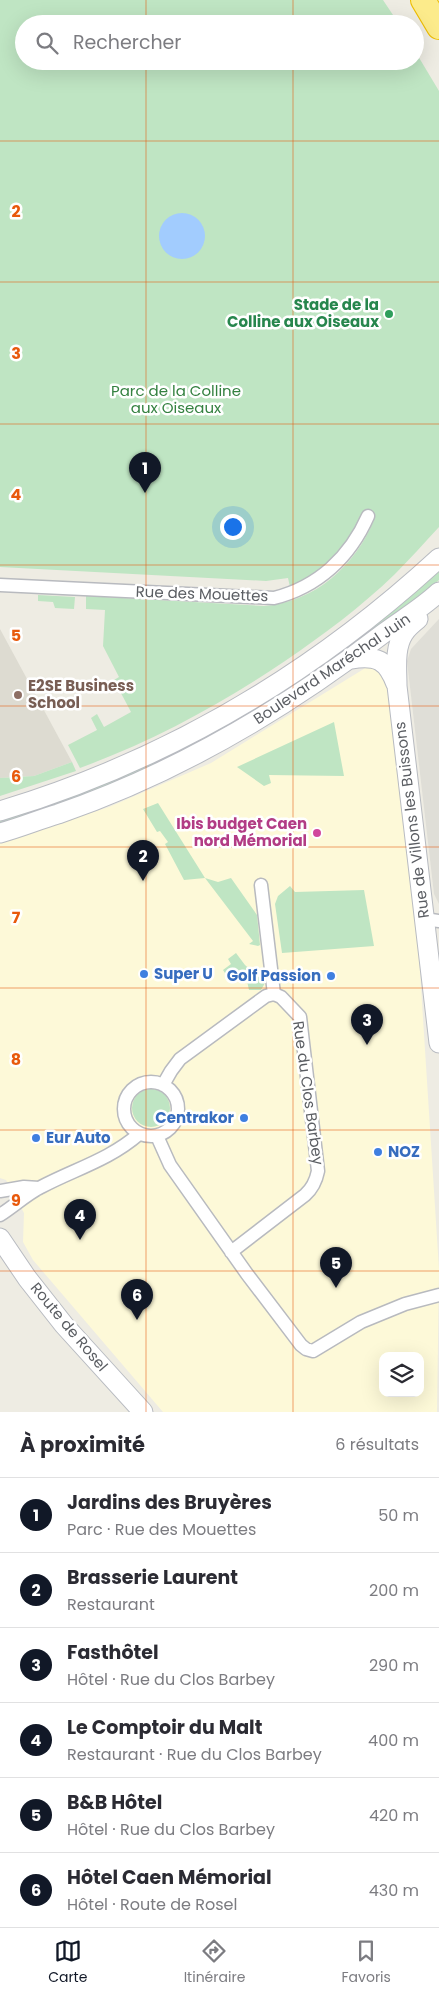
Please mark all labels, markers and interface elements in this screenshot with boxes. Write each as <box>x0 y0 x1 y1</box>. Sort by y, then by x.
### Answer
search box <box>15 15 424 70</box>
icon: search <box>33 29 61 57</box>
text: Rechercher <box>73 29 181 56</box>
text: 2 <box>11 200 21 223</box>
place label: Stade de la Colline aux Oiseaux <box>227 294 379 332</box>
marker: Stade de la Colline aux Oiseaux <box>383 308 395 320</box>
text: 3 <box>11 342 21 365</box>
park label: Parc de la Colline aux Oiseaux <box>111 380 241 418</box>
pin: 1 <box>129 452 161 493</box>
text: 4 <box>11 483 22 506</box>
your location <box>220 514 246 540</box>
street label: Rue des Mouettes <box>135 581 269 606</box>
street label: Boulevard Maréchal Juin <box>249 608 414 729</box>
text: 5 <box>11 624 21 647</box>
place label: E2SE Business School <box>28 675 134 713</box>
marker: E2SE Business School <box>12 689 24 701</box>
street label: Rue de Villons les Buissons <box>389 720 434 919</box>
text: 6 <box>11 765 21 788</box>
place label: Ibis budget Caen nord Mémorial <box>176 813 307 851</box>
marker: Ibis budget Caen nord Mémorial <box>311 827 323 839</box>
pin: 2 <box>127 840 159 881</box>
text: 7 <box>12 906 21 929</box>
place label: Super U <box>154 963 213 984</box>
place label: Golf Passion <box>227 965 321 986</box>
marker: Super U <box>138 968 150 980</box>
marker: Golf Passion <box>325 970 337 982</box>
pin: 3 <box>351 1004 383 1045</box>
street label: Rue du Clos Barbey <box>288 1020 329 1167</box>
text: 8 <box>11 1048 21 1071</box>
place label: Centrakor <box>155 1107 235 1128</box>
marker: Centrakor <box>238 1112 250 1124</box>
place label: Eur Auto <box>46 1127 111 1148</box>
marker: Eur Auto <box>30 1132 42 1144</box>
place label: NOZ <box>388 1141 420 1162</box>
marker: NOZ <box>372 1146 384 1158</box>
text: 9 <box>11 1189 21 1212</box>
pin: 4 <box>64 1199 96 1240</box>
pin: 5 <box>320 1247 352 1288</box>
street label: Route de Rosel <box>26 1278 113 1376</box>
pin: 6 <box>121 1279 153 1320</box>
map controls <box>379 1352 424 1397</box>
button: layers <box>379 1352 424 1397</box>
text: À proximité <box>20 1430 145 1459</box>
text: 6 résultats <box>335 1433 419 1456</box>
text: Jardins des Bruyères <box>67 1489 272 1516</box>
text: 1 <box>33 1504 39 1527</box>
text: 50 m <box>378 1504 419 1527</box>
text: Parc · Rue des Mouettes <box>67 1518 256 1541</box>
text: Brasserie Laurent <box>67 1564 238 1591</box>
text: 2 <box>31 1579 41 1602</box>
text: 200 m <box>369 1579 419 1602</box>
text: Restaurant <box>67 1593 155 1616</box>
text: Fasthôtel <box>67 1639 159 1666</box>
text: 3 <box>31 1654 41 1677</box>
text: 290 m <box>369 1654 419 1677</box>
text: Hôtel · Rue du Clos Barbey <box>67 1668 275 1691</box>
text: Le Comptoir du Malt <box>67 1714 262 1741</box>
text: 4 <box>31 1729 41 1752</box>
text: 400 m <box>368 1729 419 1752</box>
text: Restaurant · Rue du Clos Barbey <box>67 1743 322 1766</box>
text: B&B Hôtel <box>67 1789 162 1816</box>
text: 5 <box>31 1804 41 1827</box>
text: 420 m <box>369 1804 419 1827</box>
text: Hôtel · Rue du Clos Barbey <box>67 1818 275 1841</box>
text: Hôtel Caen Mémorial <box>67 1864 272 1891</box>
text: 6 <box>31 1879 41 1902</box>
text: 430 m <box>369 1879 419 1902</box>
text: Hôtel · Route de Rosel <box>67 1893 237 1916</box>
tab: Carte <box>48 1937 87 1988</box>
tab: Itinéraire <box>184 1937 245 1988</box>
tab: Favoris <box>342 1937 391 1988</box>

